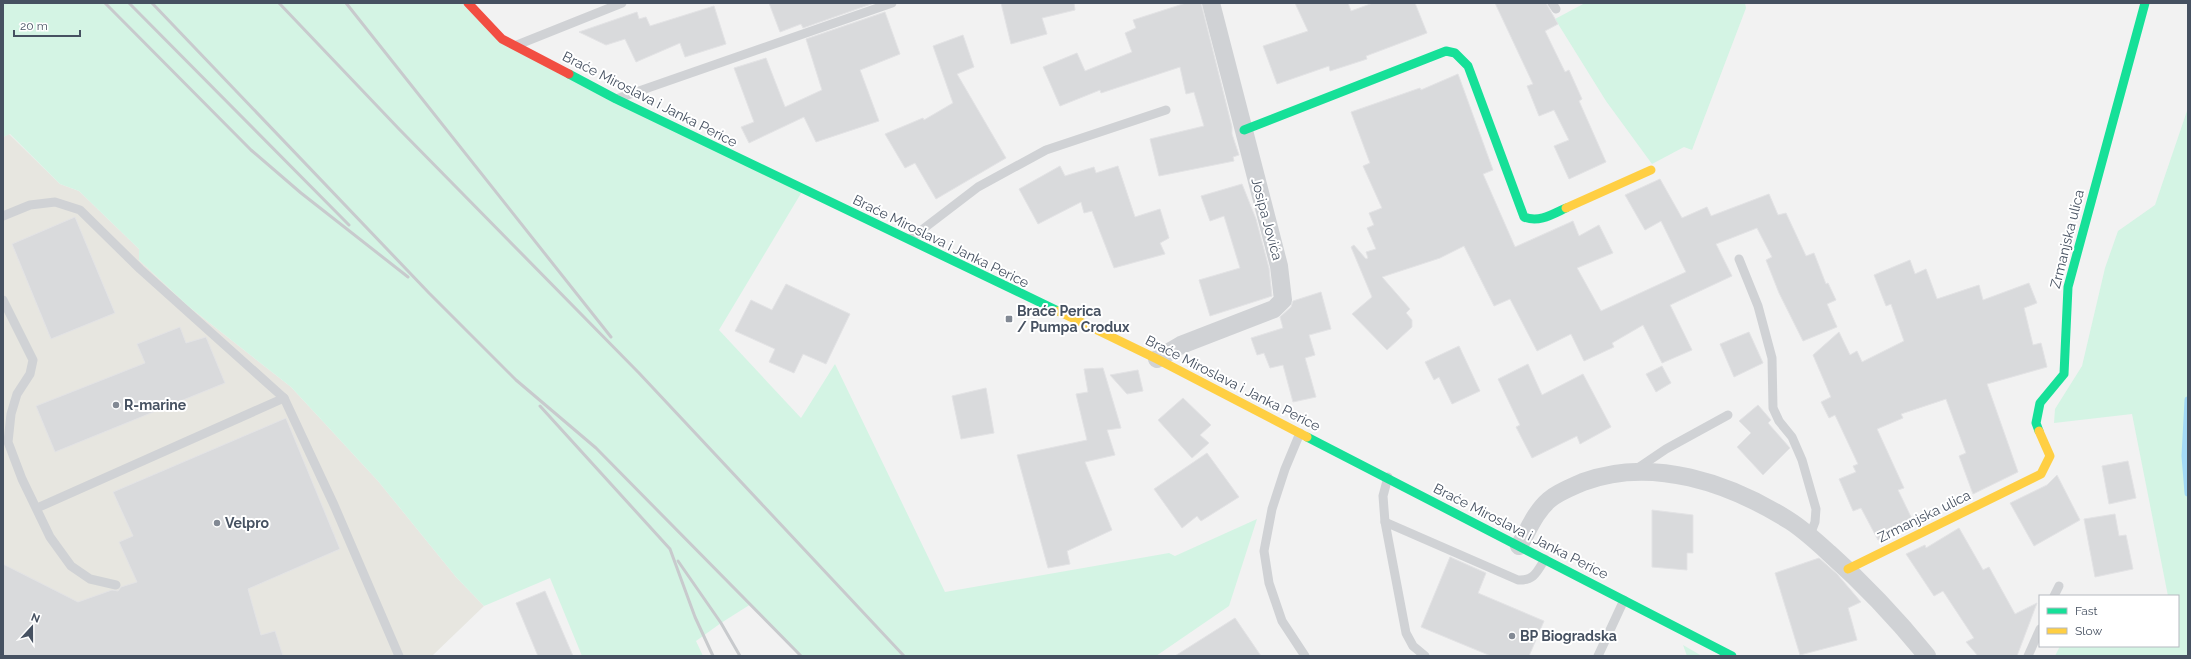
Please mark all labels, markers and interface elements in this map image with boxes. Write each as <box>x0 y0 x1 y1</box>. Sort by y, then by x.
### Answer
scale bar <box>14 12 80 38</box>
text: 20 m <box>20 19 48 33</box>
street label: Braće Miroslava i Janka Perice <box>560 48 740 150</box>
street label: Josipa Jovića <box>1248 176 1286 262</box>
street label: Zrmanjska ulica <box>2047 188 2087 290</box>
street label: Braće Miroslava i Janka Perice <box>850 191 1032 291</box>
place label: Braće Perica / Pumpa Crodux <box>1017 303 1130 335</box>
marker: Braće Perica / Pumpa Crodux <box>1004 314 1014 324</box>
street label: Braće Miroslava i Janka Perice <box>1143 332 1323 434</box>
place label: R-marine <box>124 397 187 413</box>
marker: R-marine <box>111 400 121 410</box>
street label: Braće Miroslava i Janka Perice <box>1431 480 1611 582</box>
street label: Zrmanjska ulica <box>1875 487 1973 545</box>
place label: Velpro <box>225 515 270 531</box>
marker: Velpro <box>212 518 222 528</box>
legend <box>2039 595 2179 647</box>
text: Fast <box>2075 604 2098 618</box>
north arrow <box>12 607 52 647</box>
text: N <box>29 611 42 626</box>
text: Slow <box>2075 624 2102 638</box>
place label: BP Biogradska <box>1520 628 1617 644</box>
marker: BP Biogradska <box>1507 631 1517 641</box>

